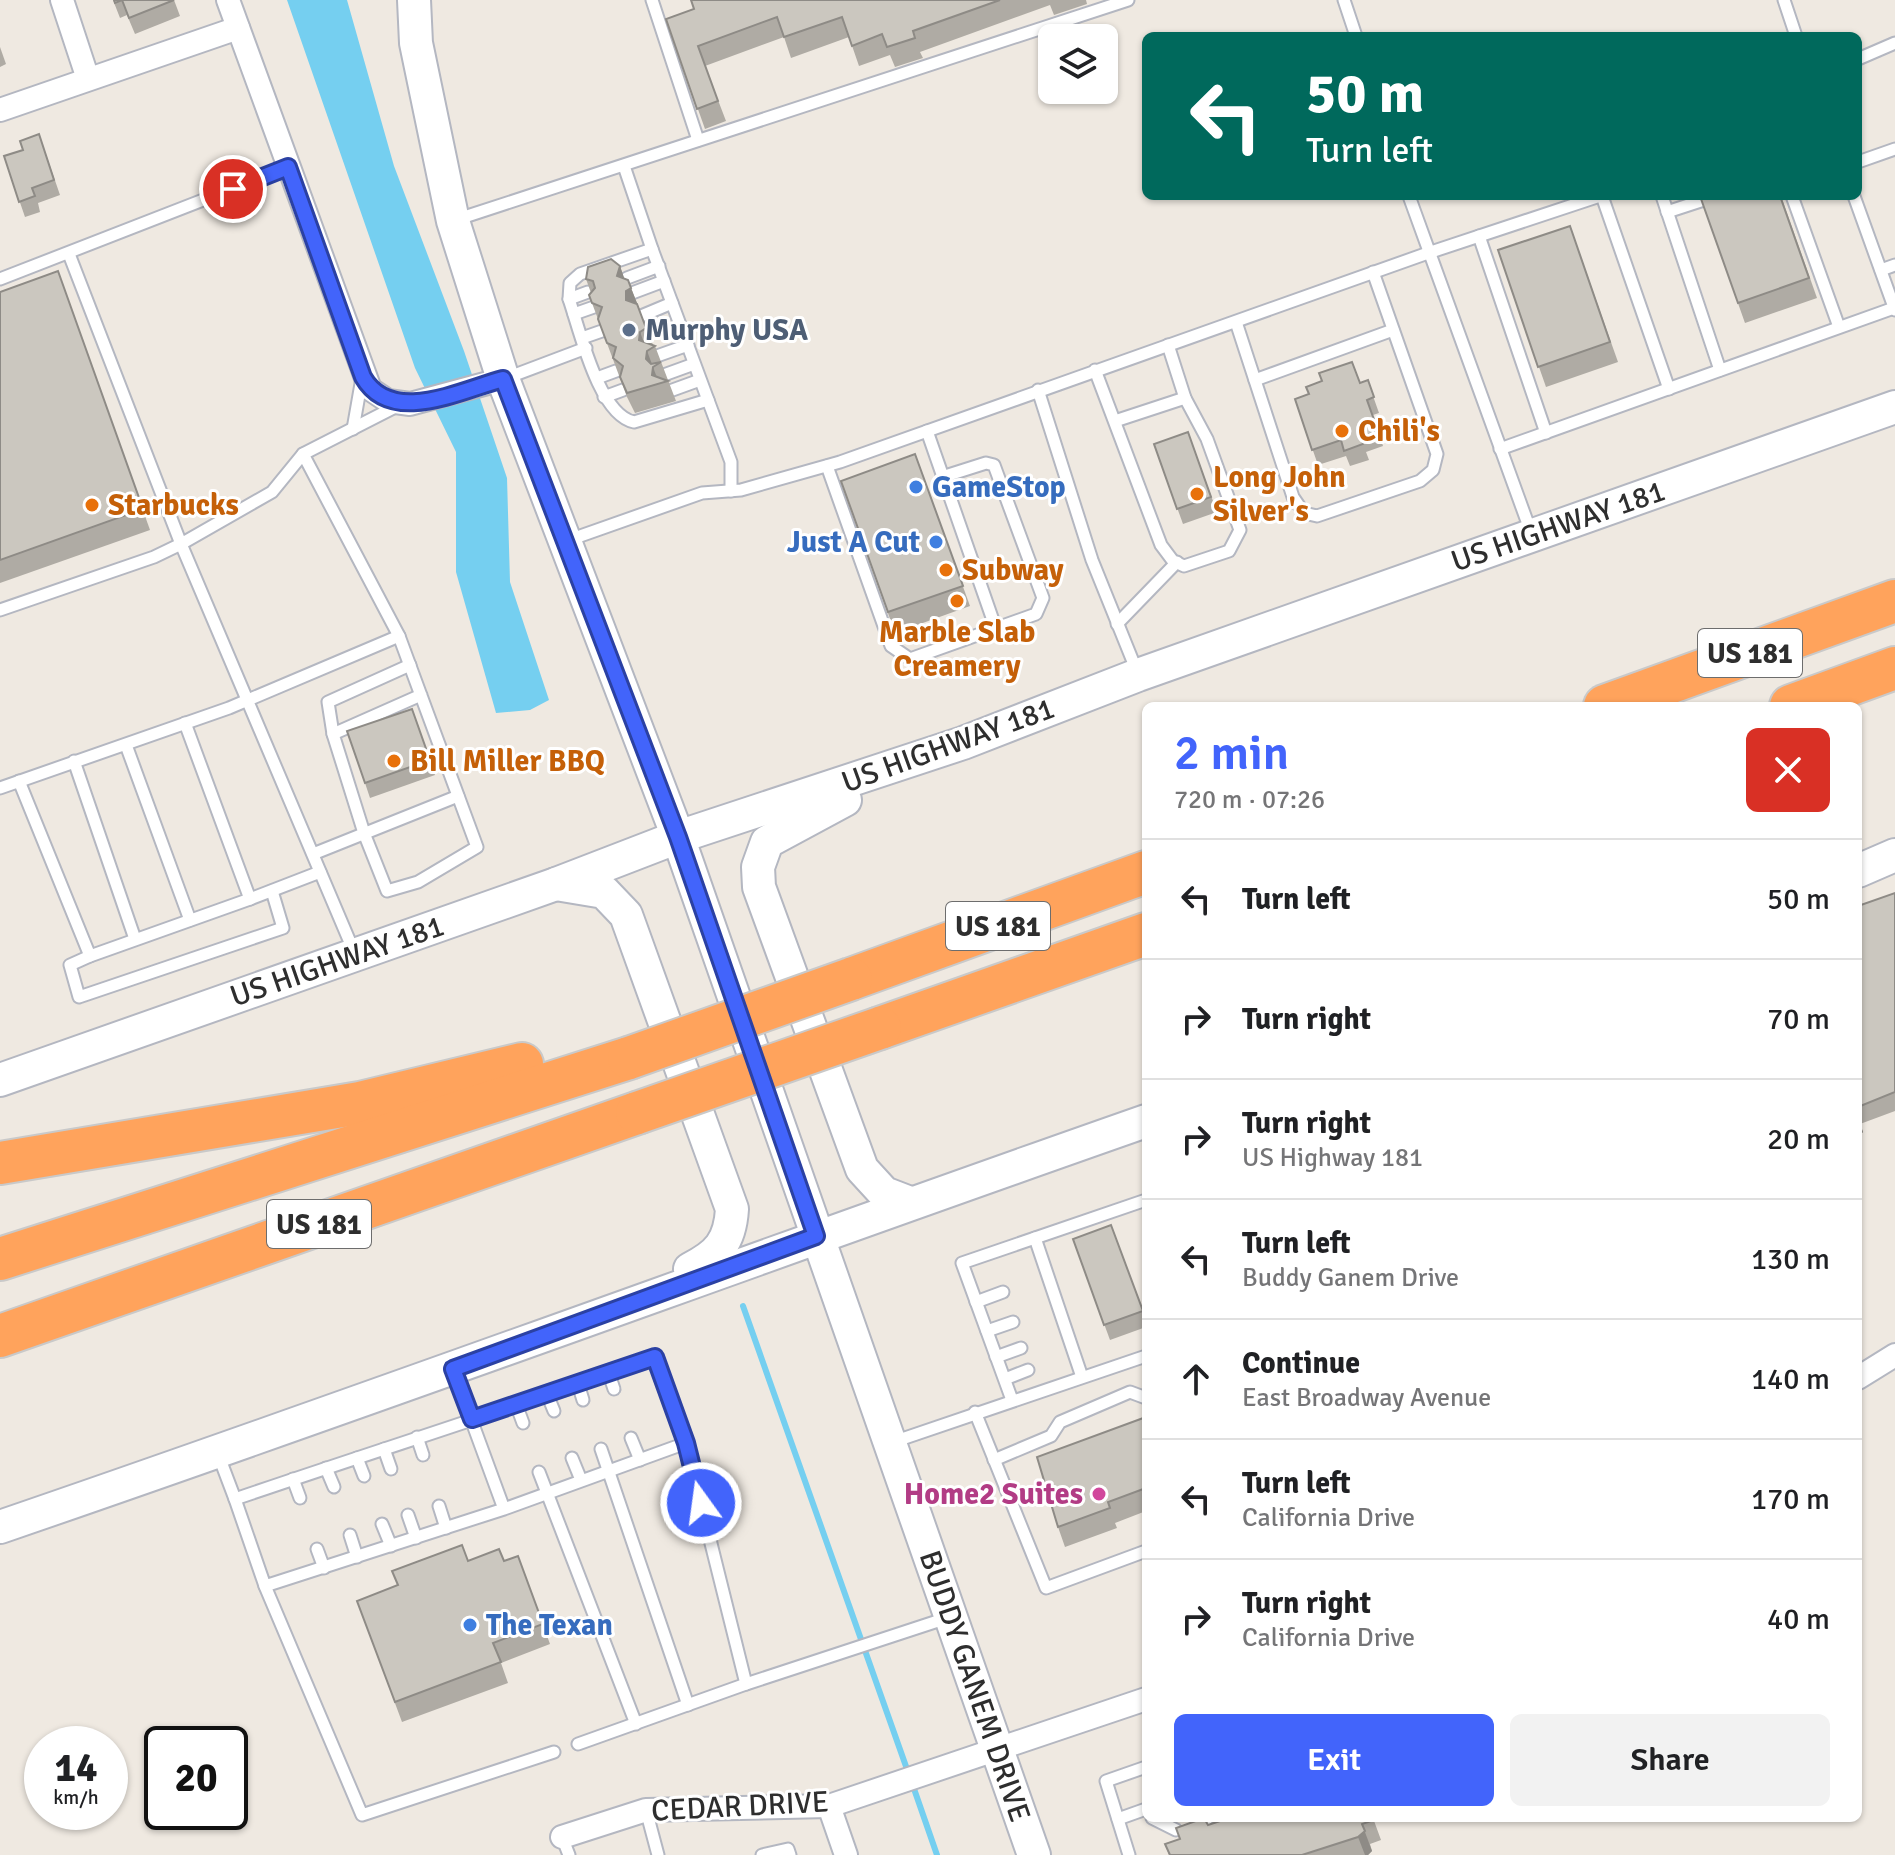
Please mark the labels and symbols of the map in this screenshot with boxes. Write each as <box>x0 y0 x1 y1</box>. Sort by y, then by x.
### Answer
pin <box>199 155 267 223</box>
place label: Murphy USA <box>645 312 808 349</box>
marker: Murphy USA <box>620 321 638 339</box>
place label: Chili's <box>1358 413 1440 450</box>
marker: Chili's <box>1333 422 1351 440</box>
place label: Long John Silver's <box>1213 459 1346 530</box>
place label: GameStop <box>932 469 1066 506</box>
street label: US HIGHWAY 181 <box>1446 473 1670 580</box>
marker: GameStop <box>907 478 925 496</box>
marker: Long John Silver's <box>1188 485 1206 503</box>
place label: Starbucks <box>108 487 239 524</box>
marker: Starbucks <box>83 496 101 514</box>
place label: Just A Cut <box>787 524 920 561</box>
marker: Just A Cut <box>927 533 945 551</box>
place label: Subway <box>962 552 1064 589</box>
marker: Subway <box>937 561 955 579</box>
marker: Marble Slab Creamery <box>948 592 966 610</box>
place label: Marble Slab Creamery <box>879 614 1035 685</box>
road number: US 181 <box>1698 629 1802 677</box>
street label: US HIGHWAY 181 <box>837 690 1060 801</box>
place label: Bill Miller BBQ <box>410 743 605 780</box>
marker: Bill Miller BBQ <box>385 752 403 770</box>
road number: US 181 <box>946 902 1050 950</box>
street label: US HIGHWAY 181 <box>225 908 449 1015</box>
road number: US 181 <box>267 1200 371 1248</box>
position arrow <box>659 1461 743 1545</box>
place label: Home2 Suites <box>904 1476 1083 1513</box>
marker: Home2 Suites <box>1090 1485 1108 1503</box>
street label: BUDDY GANEM DRIVE <box>911 1546 1038 1827</box>
place label: The Texan <box>486 1607 613 1644</box>
marker: The Texan <box>461 1616 479 1634</box>
speed limit sign: 20 <box>144 1726 248 1830</box>
street label: CEDAR DRIVE <box>650 1783 830 1830</box>

